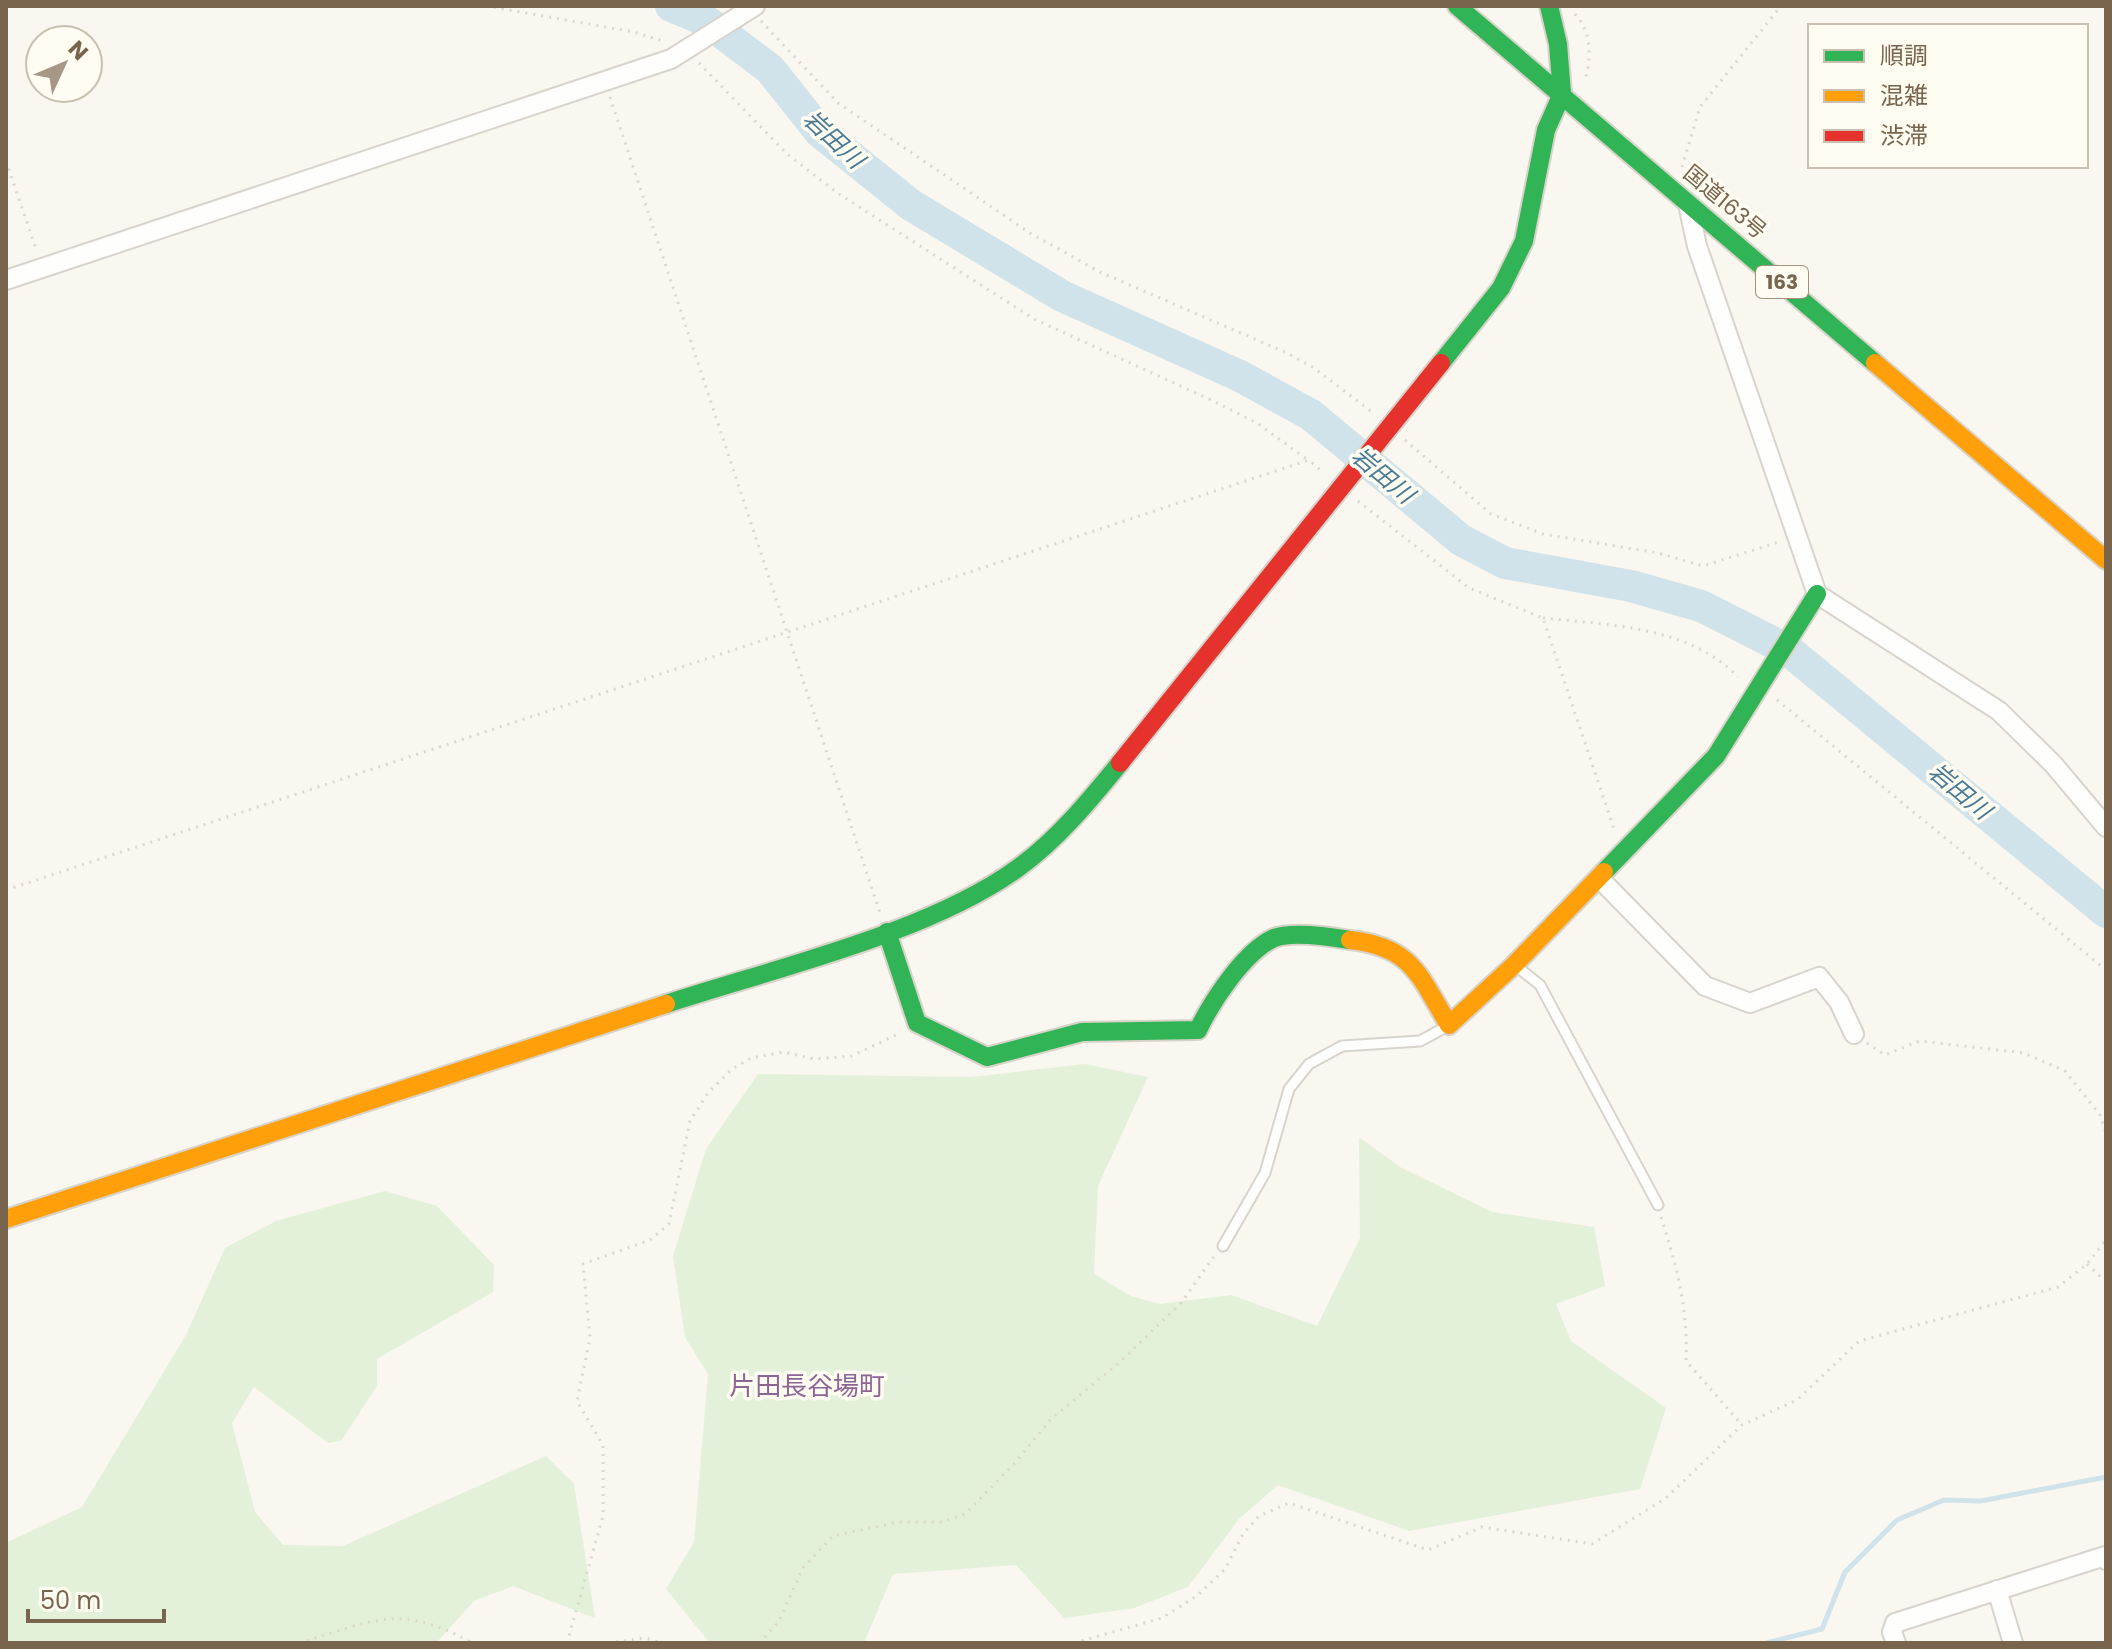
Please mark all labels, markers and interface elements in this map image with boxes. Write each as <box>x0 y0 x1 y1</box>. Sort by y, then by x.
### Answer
north arrow <box>24 24 104 104</box>
legend <box>1808 24 2088 168</box>
text: N <box>61 34 95 67</box>
text: 順調 <box>1880 39 1928 72</box>
text: 混雑 <box>1880 79 1928 112</box>
water label: 岩田川 <box>796 102 874 178</box>
text: 渋滞 <box>1880 119 1928 152</box>
street label: 国道163号 <box>1677 158 1773 246</box>
road number: 163 <box>1756 266 1808 298</box>
water label: 岩田川 <box>1345 439 1423 513</box>
water label: 岩田川 <box>1922 755 2000 829</box>
district label: 片田長谷場町 <box>729 1368 885 1404</box>
scale bar <box>28 1573 164 1623</box>
text: 50 m <box>40 1584 101 1617</box>

